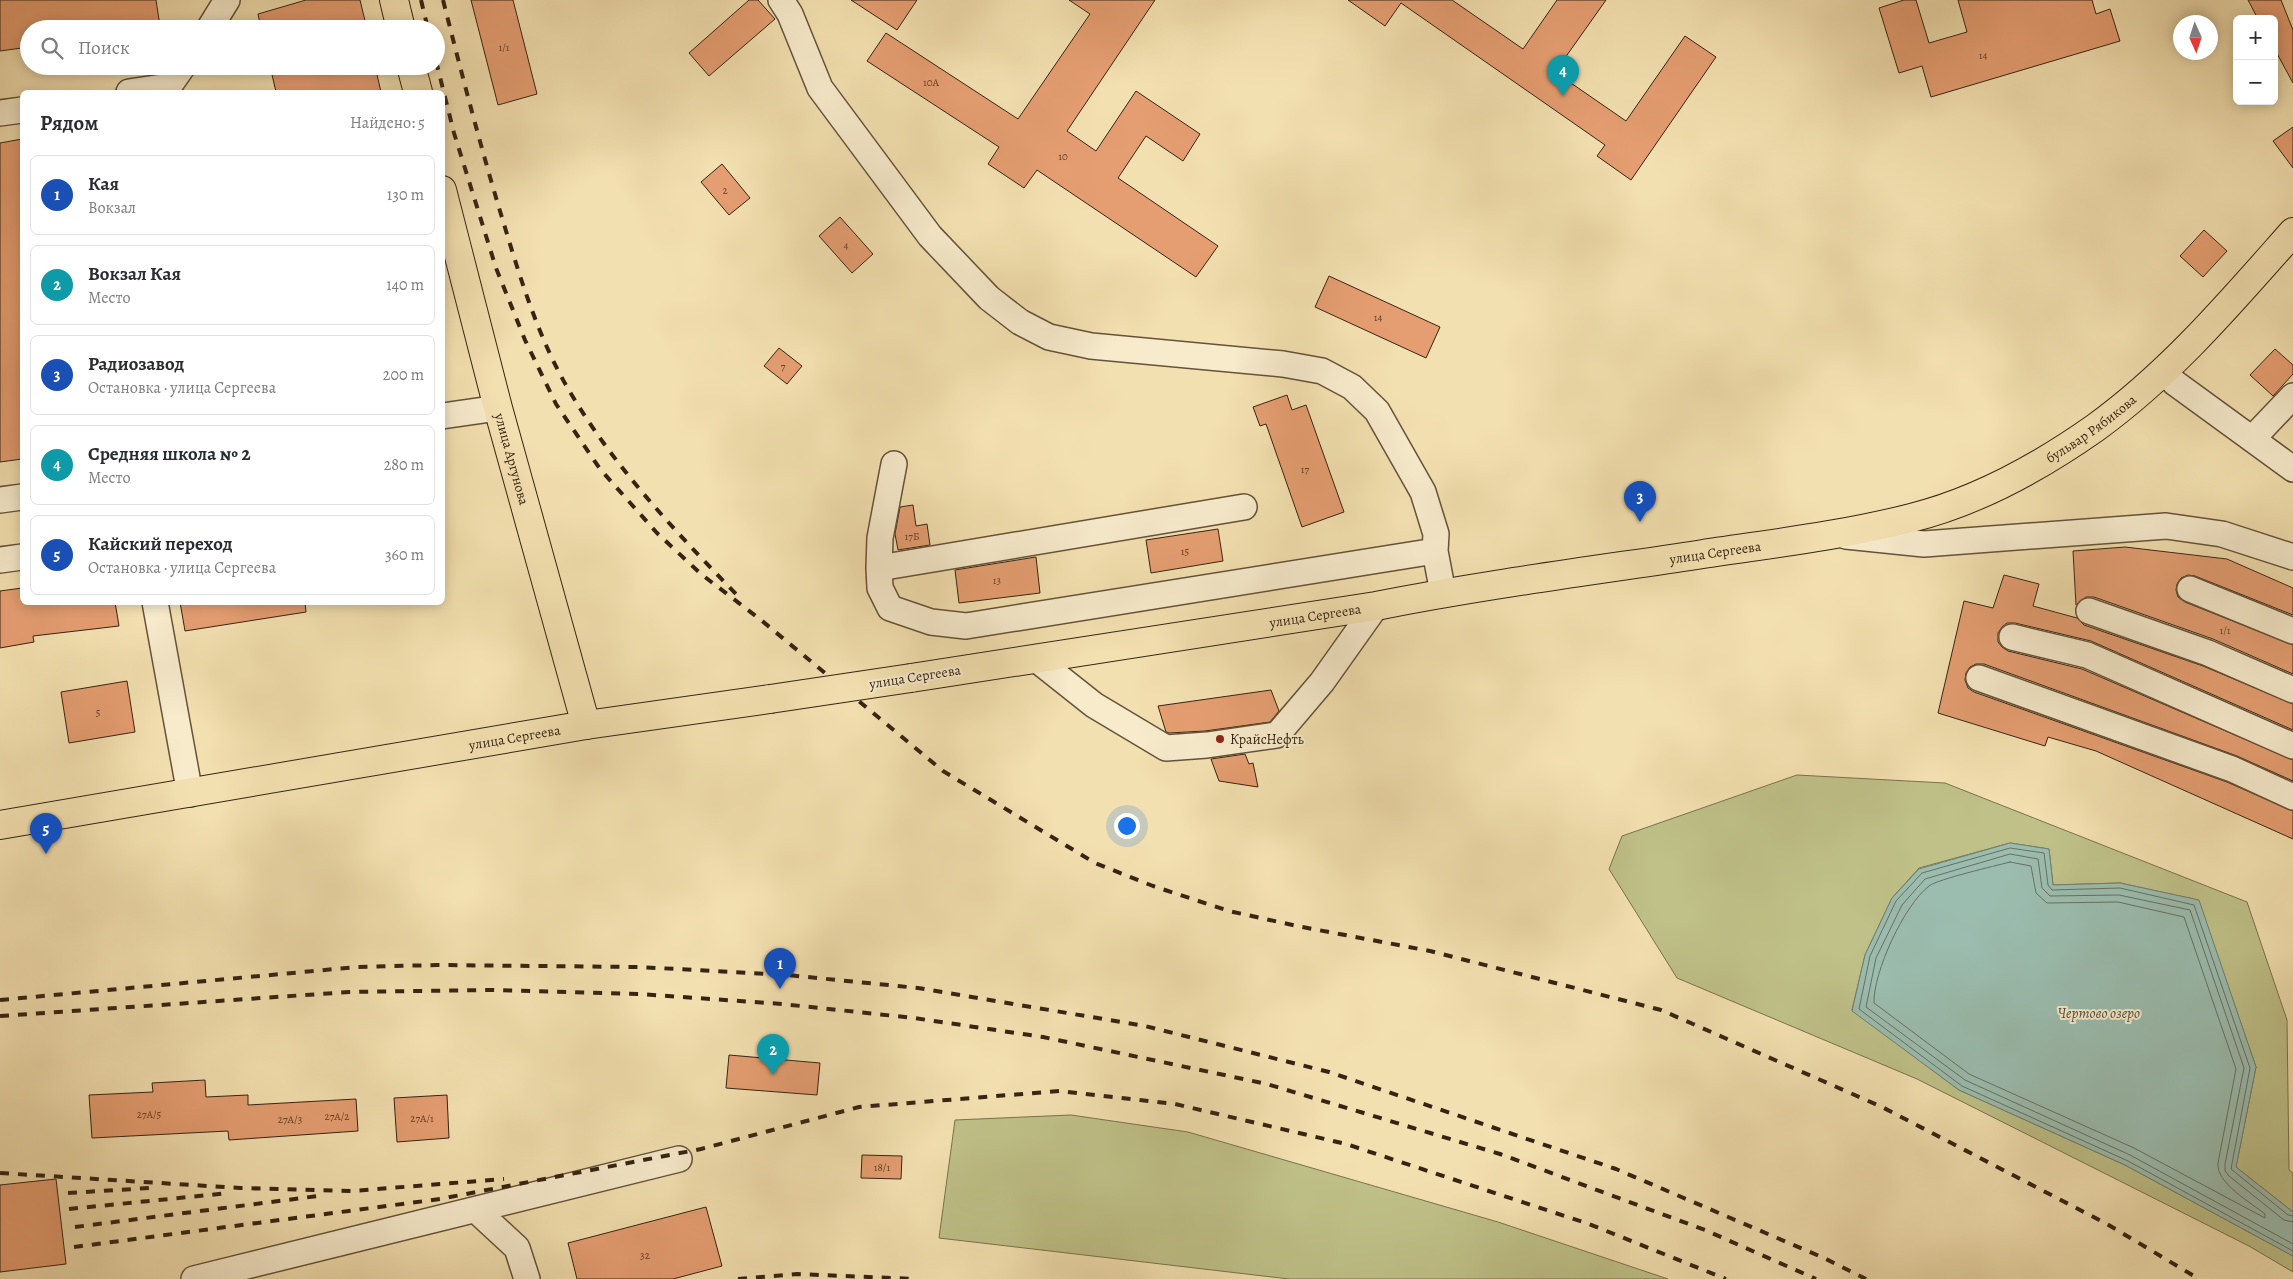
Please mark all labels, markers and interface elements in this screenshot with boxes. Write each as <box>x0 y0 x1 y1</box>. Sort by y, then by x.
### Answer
north arrow <box>2173 15 2218 60</box>
map controls <box>2233 15 2278 105</box>
button: + <box>2233 15 2278 60</box>
search box <box>20 20 445 75</box>
icon: search <box>38 34 66 62</box>
text: Поиск <box>78 35 130 61</box>
house number: 1/1 <box>498 40 510 55</box>
house number: 14 <box>1979 48 1987 63</box>
pin: 4 <box>1547 55 1579 96</box>
button: − <box>2233 60 2278 105</box>
house number: 10А <box>923 75 940 90</box>
text: Рядом <box>40 109 98 137</box>
text: Найдено: 5 <box>350 112 425 134</box>
house number: 10 <box>1058 149 1068 164</box>
text: Кая <box>88 171 119 197</box>
house number: 2 <box>722 183 728 198</box>
text: 1 <box>54 184 60 206</box>
text: 130 m <box>387 184 424 206</box>
text: Вокзал <box>88 197 136 219</box>
house number: 4 <box>844 238 849 253</box>
text: Вокзал Кая <box>88 261 181 287</box>
text: 2 <box>53 274 61 296</box>
text: 140 m <box>386 274 424 296</box>
text: Место <box>88 287 131 309</box>
house number: 14 <box>1374 310 1382 325</box>
text: Радиозавод <box>88 351 184 377</box>
house number: 7 <box>781 359 786 374</box>
text: 3 <box>54 364 60 386</box>
text: 200 m <box>383 364 424 386</box>
text: Остановка · улица Сергеева <box>88 377 276 399</box>
street label: бульвар Рябикова <box>2042 390 2141 467</box>
street label: улица Аргунова <box>490 410 534 508</box>
text: Средняя школа № 2 <box>88 441 251 467</box>
text: 4 <box>53 454 61 476</box>
text: 280 m <box>384 454 424 476</box>
house number: 17 <box>1301 462 1310 477</box>
text: Место <box>88 467 131 489</box>
pin: 3 <box>1624 481 1656 522</box>
house number: 17Б <box>905 529 919 544</box>
text: Кайский переход <box>88 531 233 557</box>
street label: улица Сергеева <box>1667 536 1763 569</box>
text: 5 <box>54 544 60 566</box>
text: 360 m <box>385 544 424 566</box>
house number: 15 <box>1181 544 1190 559</box>
text: Остановка · улица Сергеева <box>88 557 276 579</box>
house number: 13 <box>993 573 1001 588</box>
street label: улица Сергеева <box>1267 599 1363 632</box>
house number: 1/1 <box>2219 623 2231 638</box>
street label: улица Сергеева <box>867 660 963 694</box>
house number: 5 <box>96 705 101 720</box>
street label: улица Сергеева <box>466 720 562 755</box>
place label: КрайсНефть <box>1230 730 1304 749</box>
marker: КрайсНефть <box>1214 733 1226 745</box>
pin: 5 <box>30 813 62 854</box>
your location <box>1114 813 1140 839</box>
pin: 1 <box>764 948 796 989</box>
water label: Чертово озеро <box>2058 1003 2140 1023</box>
pin: 2 <box>757 1034 789 1075</box>
house number: 27А/5 <box>137 1107 162 1122</box>
house number: 27А/2 <box>324 1109 350 1124</box>
house number: 27А/1 <box>410 1111 434 1126</box>
house number: 27А/3 <box>278 1112 302 1127</box>
house number: 18/1 <box>874 1160 890 1175</box>
house number: 32 <box>640 1248 650 1263</box>

